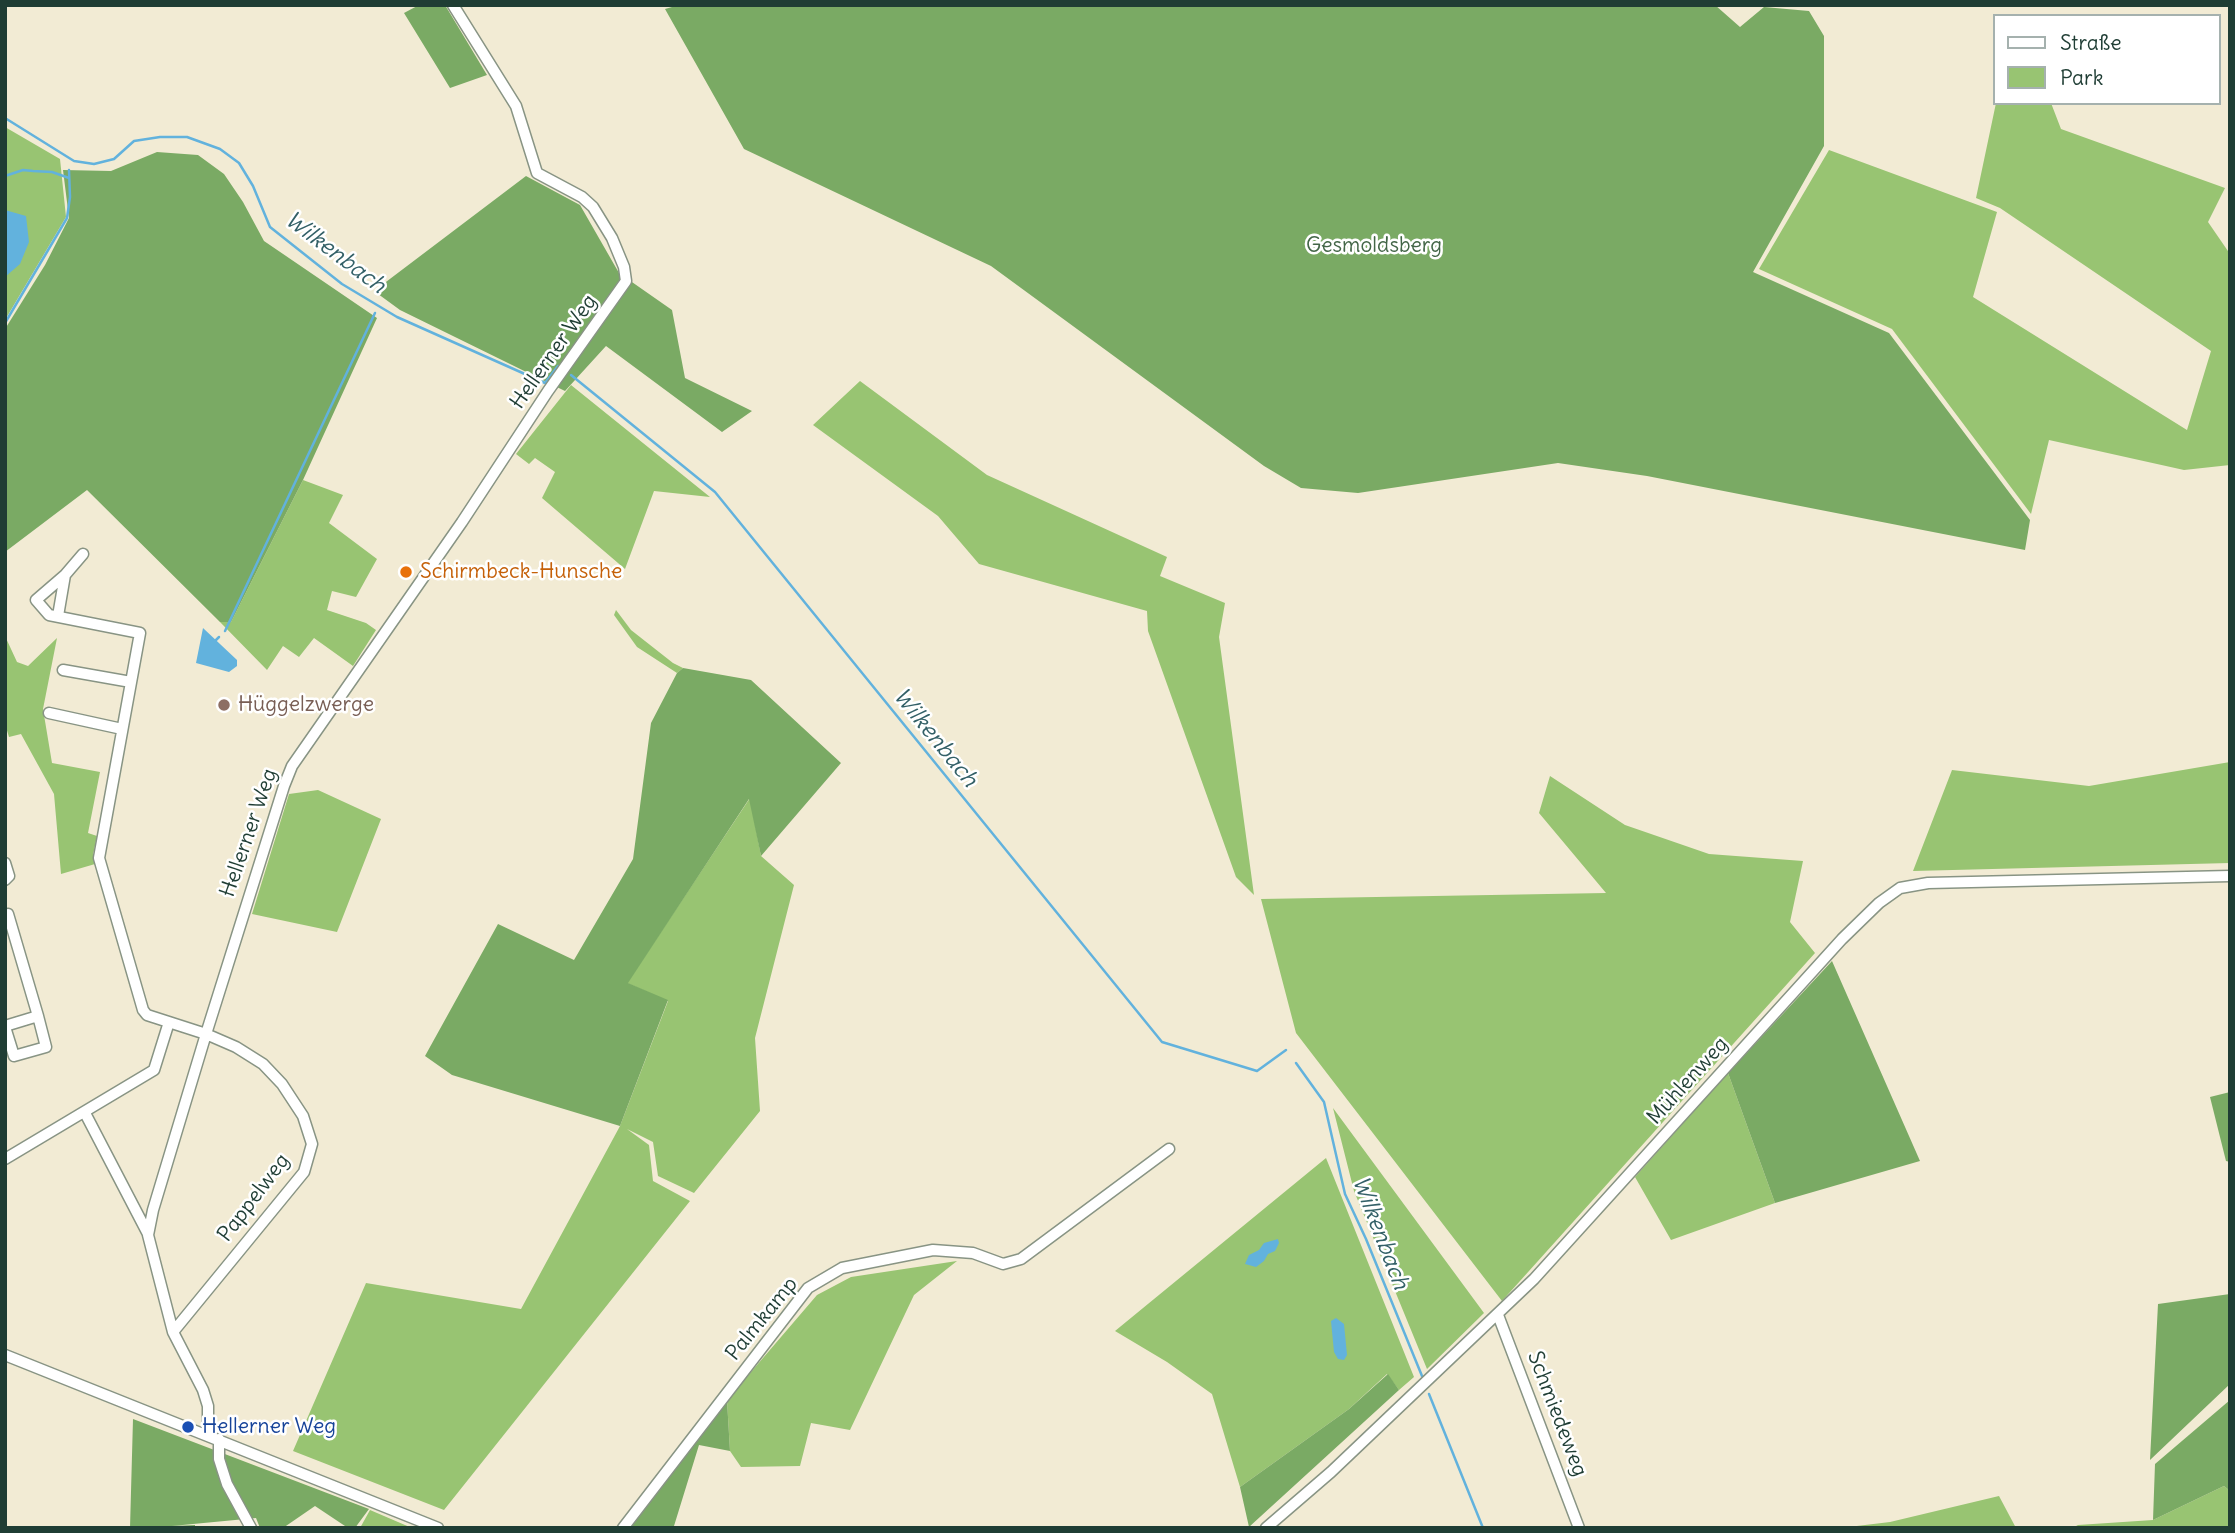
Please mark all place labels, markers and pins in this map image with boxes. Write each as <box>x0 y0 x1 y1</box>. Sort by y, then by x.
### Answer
place label: Schirmbeck-Hunsche <box>420 559 622 585</box>
marker: Schirmbeck-Hunsche <box>398 564 414 580</box>
place label: Hüggelzwerge <box>238 692 374 718</box>
marker: Hüggelzwerge <box>216 697 232 713</box>
place label: Hellerner Weg <box>202 1414 336 1440</box>
marker: Hellerner Weg <box>180 1419 196 1435</box>

